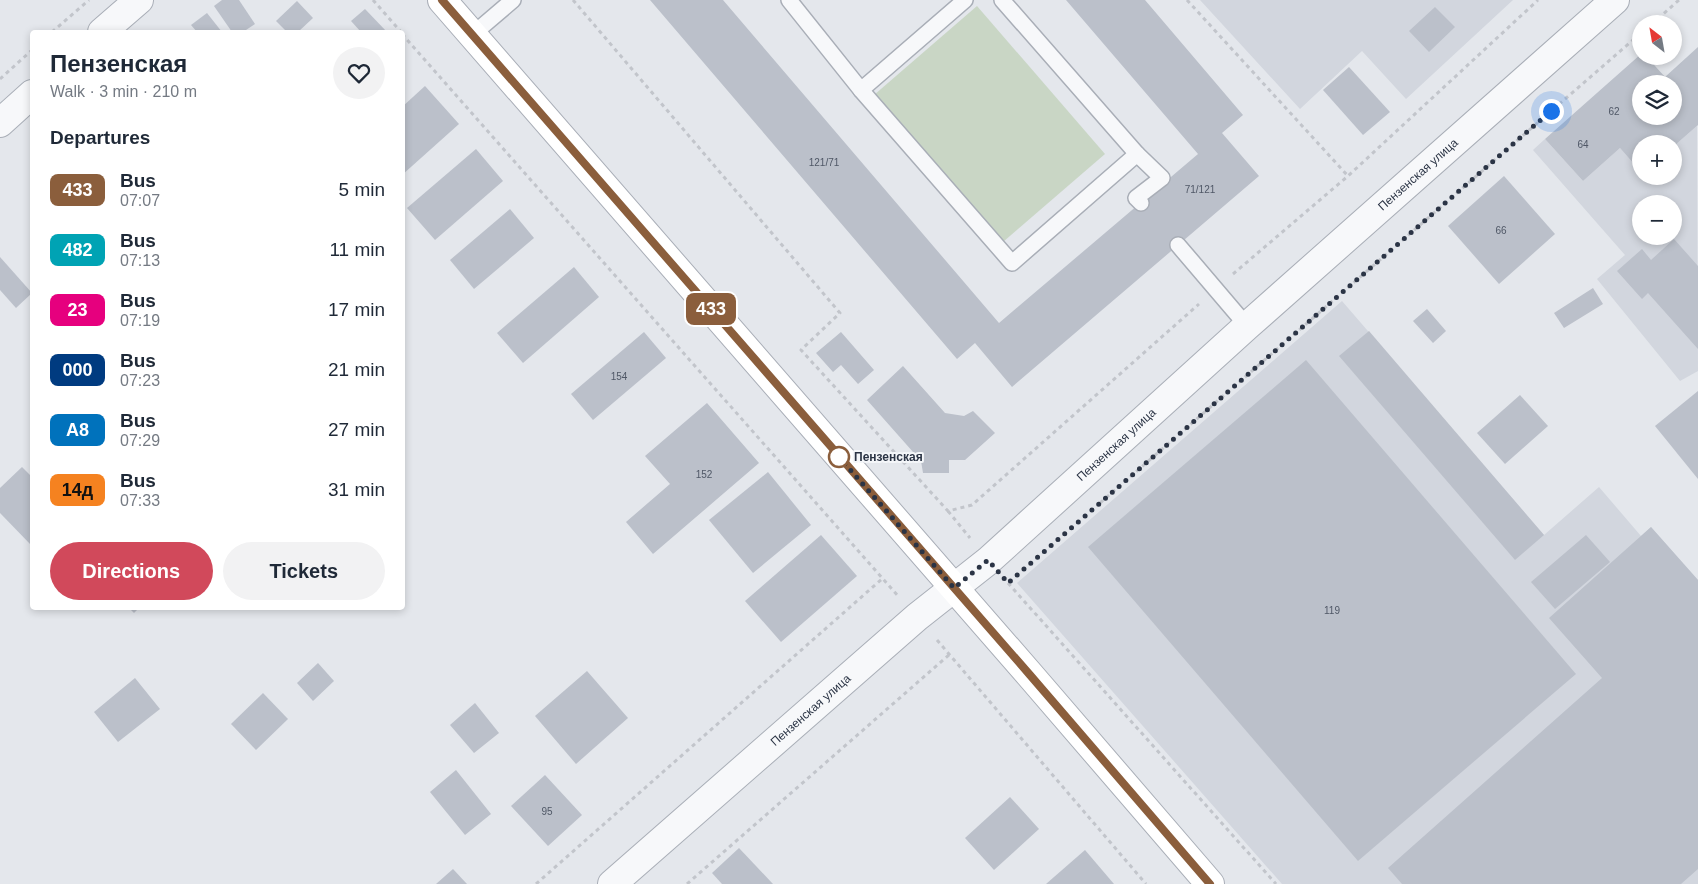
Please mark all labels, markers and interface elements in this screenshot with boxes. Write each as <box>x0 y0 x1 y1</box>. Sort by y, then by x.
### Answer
north arrow <box>1632 15 1682 65</box>
map controls <box>1632 15 1682 245</box>
button: heart <box>333 47 385 99</box>
text: Пензенская <box>50 50 187 77</box>
button: layers <box>1632 75 1682 125</box>
text: Walk · 3 min · 210 m <box>50 83 197 100</box>
your location <box>1539 99 1564 124</box>
house number: 62 <box>1608 106 1620 117</box>
text: Departures <box>50 127 150 148</box>
street label: Пензенская улица <box>1375 135 1461 213</box>
button: + <box>1632 135 1682 185</box>
house number: 64 <box>1577 139 1589 150</box>
house number: 121/71 <box>809 157 840 168</box>
text: Bus <box>120 170 156 191</box>
text: 5 min <box>339 179 385 200</box>
text: 433 <box>62 180 93 200</box>
house number: 71/121 <box>1185 184 1216 195</box>
text: 07:07 <box>120 192 160 209</box>
button: − <box>1632 195 1682 245</box>
house number: 66 <box>1495 225 1507 236</box>
text: Bus <box>120 230 156 251</box>
text: 11 min <box>329 239 385 260</box>
text: 482 <box>62 240 93 260</box>
text: 07:13 <box>120 252 160 269</box>
text: Bus <box>120 290 156 311</box>
line badge: 433 <box>682 293 740 325</box>
text: 17 min <box>328 299 385 320</box>
text: 433 <box>696 299 726 319</box>
text: 23 <box>67 300 88 320</box>
text: 07:19 <box>120 312 160 329</box>
text: Bus <box>120 350 156 371</box>
text: 21 min <box>328 359 385 380</box>
text: 000 <box>62 360 93 380</box>
house number: 154 <box>611 371 628 382</box>
text: 07:23 <box>120 372 160 389</box>
street label: Пензенская улица <box>1074 405 1159 484</box>
text: Bus <box>120 410 156 431</box>
text: 27 min <box>328 419 385 440</box>
text: А8 <box>66 420 89 440</box>
text: 07:29 <box>120 432 160 449</box>
marker: Пензенская <box>828 446 850 468</box>
place label: Пензенская <box>854 450 923 464</box>
house number: 152 <box>696 469 713 480</box>
text: Bus <box>120 470 156 491</box>
text: 31 min <box>328 479 385 500</box>
text: 14д <box>62 480 93 500</box>
text: 07:33 <box>120 492 160 509</box>
button: Directions <box>50 542 213 600</box>
button: Tickets <box>223 542 385 600</box>
house number: 119 <box>1324 605 1340 616</box>
street label: Пензенская улица <box>768 671 854 749</box>
house number: 95 <box>541 806 553 817</box>

